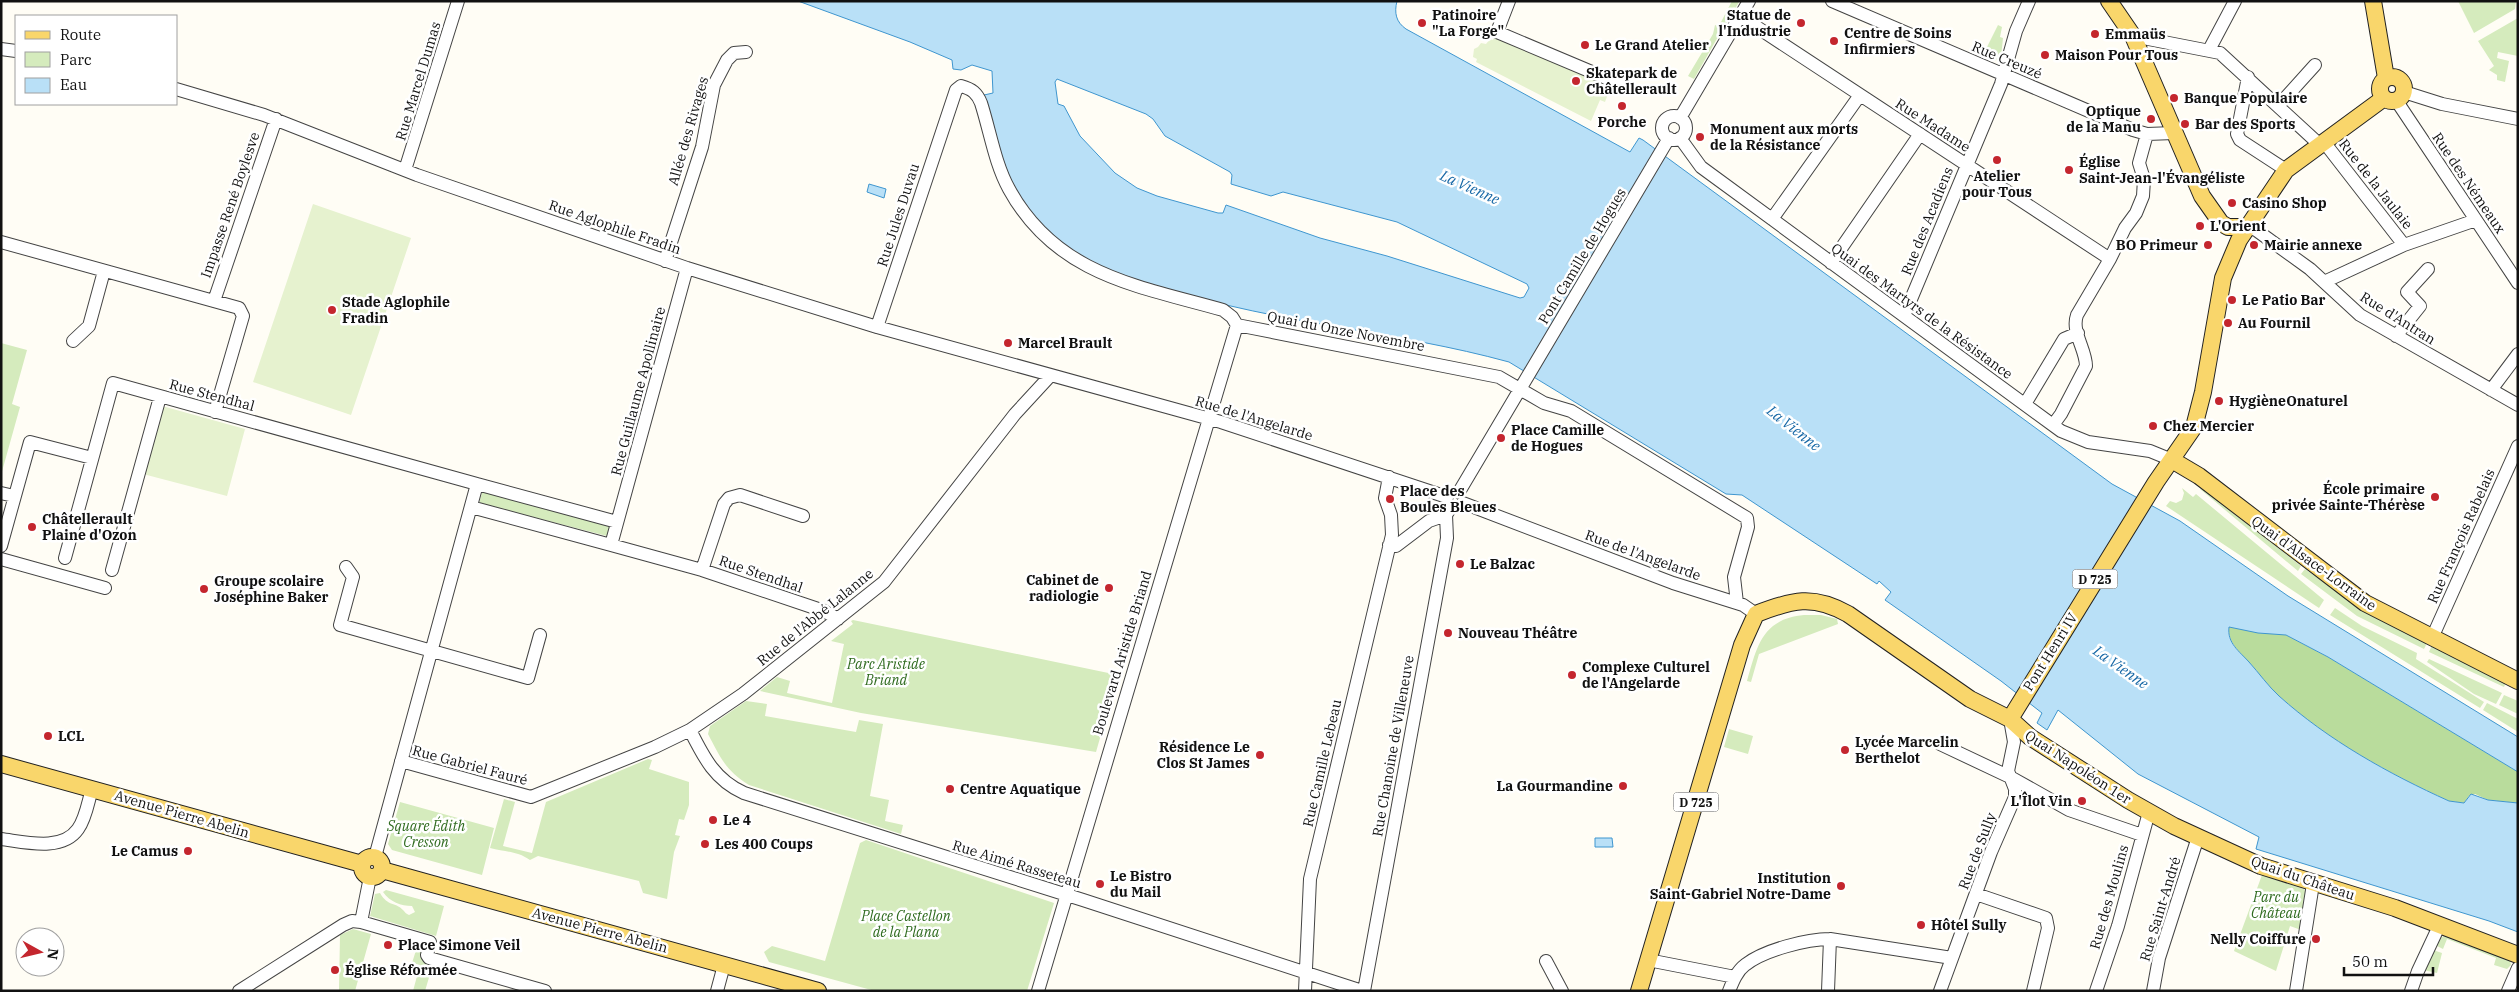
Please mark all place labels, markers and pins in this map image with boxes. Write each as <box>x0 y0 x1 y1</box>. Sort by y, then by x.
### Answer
place label: Patinoire "La Forge" <box>1432 6 1504 40</box>
place label: Statue de l'Industrie <box>1718 6 1791 40</box>
marker: Patinoire "La Forge" <box>1416 17 1428 29</box>
marker: Statue de l'Industrie <box>1795 17 1807 29</box>
place label: Centre de Soins Infirmiers <box>1844 24 1952 58</box>
place label: Emmaüs <box>2105 25 2166 43</box>
marker: Emmaüs <box>2089 28 2101 40</box>
marker: Centre de Soins Infirmiers <box>1828 35 1840 47</box>
place label: Le Grand Atelier <box>1595 36 1709 54</box>
marker: Le Grand Atelier <box>1579 39 1591 51</box>
place label: Maison Pour Tous <box>2055 46 2178 64</box>
marker: Maison Pour Tous <box>2039 49 2051 61</box>
place label: Skatepark de Châtellerault <box>1586 64 1677 98</box>
marker: Skatepark de Châtellerault <box>1570 75 1582 87</box>
place label: Banque Populaire <box>2184 89 2308 107</box>
marker: Banque Populaire <box>2168 92 2180 104</box>
marker: Porche <box>1616 100 1628 112</box>
place label: Optique de la Manu <box>2066 102 2141 136</box>
place label: Porche <box>1598 113 1646 131</box>
marker: Optique de la Manu <box>2145 113 2157 125</box>
place label: Bar des Sports <box>2195 115 2295 133</box>
marker: Bar des Sports <box>2179 118 2191 130</box>
place label: Monument aux morts de la Résistance <box>1710 120 1858 154</box>
marker: Monument aux morts de la Résistance <box>1694 131 1706 143</box>
place label: Église Saint-Jean-l'Évangéliste <box>2079 152 2245 187</box>
marker: Atelier pour Tous <box>1991 154 2003 166</box>
marker: Église Saint-Jean-l'Évangéliste <box>2063 164 2075 176</box>
place label: Atelier pour Tous <box>1962 167 2032 201</box>
place label: Casino Shop <box>2242 194 2327 212</box>
marker: Casino Shop <box>2226 197 2238 209</box>
place label: L'Orient <box>2210 217 2266 235</box>
marker: L'Orient <box>2194 220 2206 232</box>
place label: BO Primeur <box>2116 236 2198 254</box>
place label: Mairie annexe <box>2264 236 2362 254</box>
marker: BO Primeur <box>2202 239 2214 251</box>
marker: Mairie annexe <box>2248 239 2260 251</box>
place label: Le Patio Bar <box>2242 291 2325 309</box>
place label: Stade Aglophile Fradin <box>342 293 450 327</box>
marker: Le Patio Bar <box>2226 294 2238 306</box>
marker: Stade Aglophile Fradin <box>326 304 338 316</box>
place label: Au Fournil <box>2238 314 2311 332</box>
marker: Au Fournil <box>2222 317 2234 329</box>
place label: Marcel Brault <box>1018 334 1112 352</box>
marker: Marcel Brault <box>1002 337 1014 349</box>
place label: HygièneOnaturel <box>2229 392 2348 410</box>
marker: HygièneOnaturel <box>2213 395 2225 407</box>
place label: Chez Mercier <box>2163 417 2254 435</box>
marker: Chez Mercier <box>2147 420 2159 432</box>
place label: Place Camille de Hogues <box>1511 421 1604 455</box>
marker: Place Camille de Hogues <box>1495 432 1507 444</box>
place label: École primaire privée Sainte-Thérèse <box>2272 479 2425 514</box>
place label: Place des Boules Bleues <box>1400 482 1496 516</box>
marker: École primaire privée Sainte-Thérèse <box>2429 491 2441 503</box>
marker: Place des Boules Bleues <box>1384 493 1396 505</box>
place label: Châtellerault Plaine d'Ozon <box>42 510 137 544</box>
marker: Châtellerault Plaine d'Ozon <box>26 521 38 533</box>
place label: Le Balzac <box>1470 555 1535 573</box>
marker: Le Balzac <box>1454 558 1466 570</box>
place label: Cabinet de radiologie <box>1026 571 1099 605</box>
place label: Groupe scolaire Joséphine Baker <box>214 572 329 606</box>
marker: Cabinet de radiologie <box>1103 582 1115 594</box>
marker: Groupe scolaire Joséphine Baker <box>198 583 210 595</box>
place label: Nouveau Théâtre <box>1458 624 1577 642</box>
marker: Nouveau Théâtre <box>1442 627 1454 639</box>
place label: Complexe Culturel de l'Angelarde <box>1582 658 1710 692</box>
marker: Complexe Culturel de l'Angelarde <box>1566 669 1578 681</box>
place label: LCL <box>58 727 85 745</box>
marker: LCL <box>42 730 54 742</box>
place label: Lycée Marcelin Berthelot <box>1855 733 1959 767</box>
place label: Résidence Le Clos St James <box>1157 738 1250 772</box>
marker: Lycée Marcelin Berthelot <box>1839 744 1851 756</box>
marker: Résidence Le Clos St James <box>1254 749 1266 761</box>
place label: La Gourmandine <box>1496 777 1613 795</box>
place label: Centre Aquatique <box>960 780 1081 798</box>
marker: La Gourmandine <box>1617 780 1629 792</box>
marker: Centre Aquatique <box>944 783 956 795</box>
place label: L'Îlot Vin <box>2011 791 2072 810</box>
marker: L'Îlot Vin <box>2076 795 2088 807</box>
place label: Le 4 <box>723 811 751 829</box>
marker: Le 4 <box>707 814 719 826</box>
place label: Les 400 Coups <box>715 835 813 853</box>
marker: Les 400 Coups <box>699 838 711 850</box>
place label: Le Camus <box>111 842 178 860</box>
marker: Le Camus <box>182 845 194 857</box>
place label: Le Bistro du Mail <box>1110 867 1172 901</box>
place label: Institution Saint-Gabriel Notre-Dame <box>1650 869 1831 903</box>
marker: Le Bistro du Mail <box>1094 878 1106 890</box>
marker: Institution Saint-Gabriel Notre-Dame <box>1835 880 1847 892</box>
place label: Hôtel Sully <box>1931 916 2006 934</box>
marker: Hôtel Sully <box>1915 919 1927 931</box>
place label: Nelly Coiffure <box>2210 930 2306 948</box>
marker: Nelly Coiffure <box>2310 933 2322 945</box>
place label: Place Simone Veil <box>398 936 521 954</box>
marker: Place Simone Veil <box>382 939 394 951</box>
place label: Église Réformée <box>345 960 457 979</box>
marker: Église Réformée <box>329 964 341 976</box>

